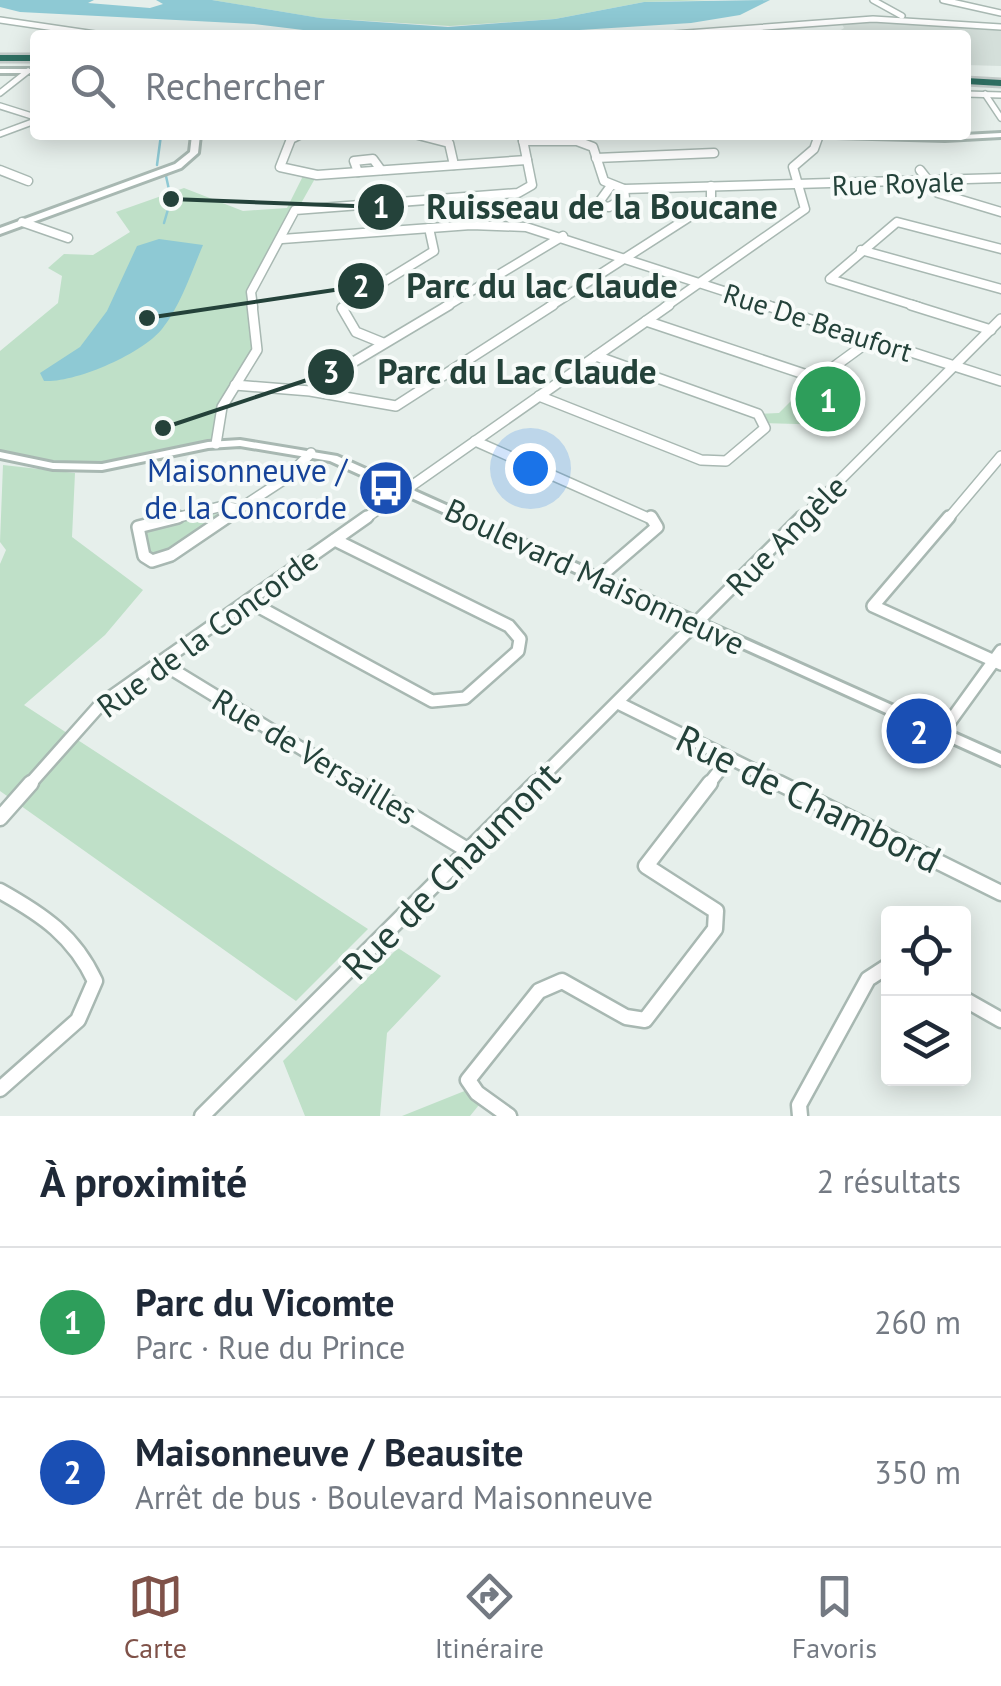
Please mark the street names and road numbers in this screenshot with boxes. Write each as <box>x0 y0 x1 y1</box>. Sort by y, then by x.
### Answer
street label: Rue Royale <box>831 162 965 204</box>
street label: Rue De Beaufort <box>719 274 918 370</box>
street label: Rue Angèle <box>716 465 856 605</box>
street label: Boulevard Maisonneuve <box>438 488 752 664</box>
street label: Rue de la Concorde <box>88 538 326 726</box>
street label: Rue de Versailles <box>205 678 425 834</box>
street label: Rue de Chambord <box>669 713 949 883</box>
street label: Rue de Chaumont <box>331 751 569 989</box>

